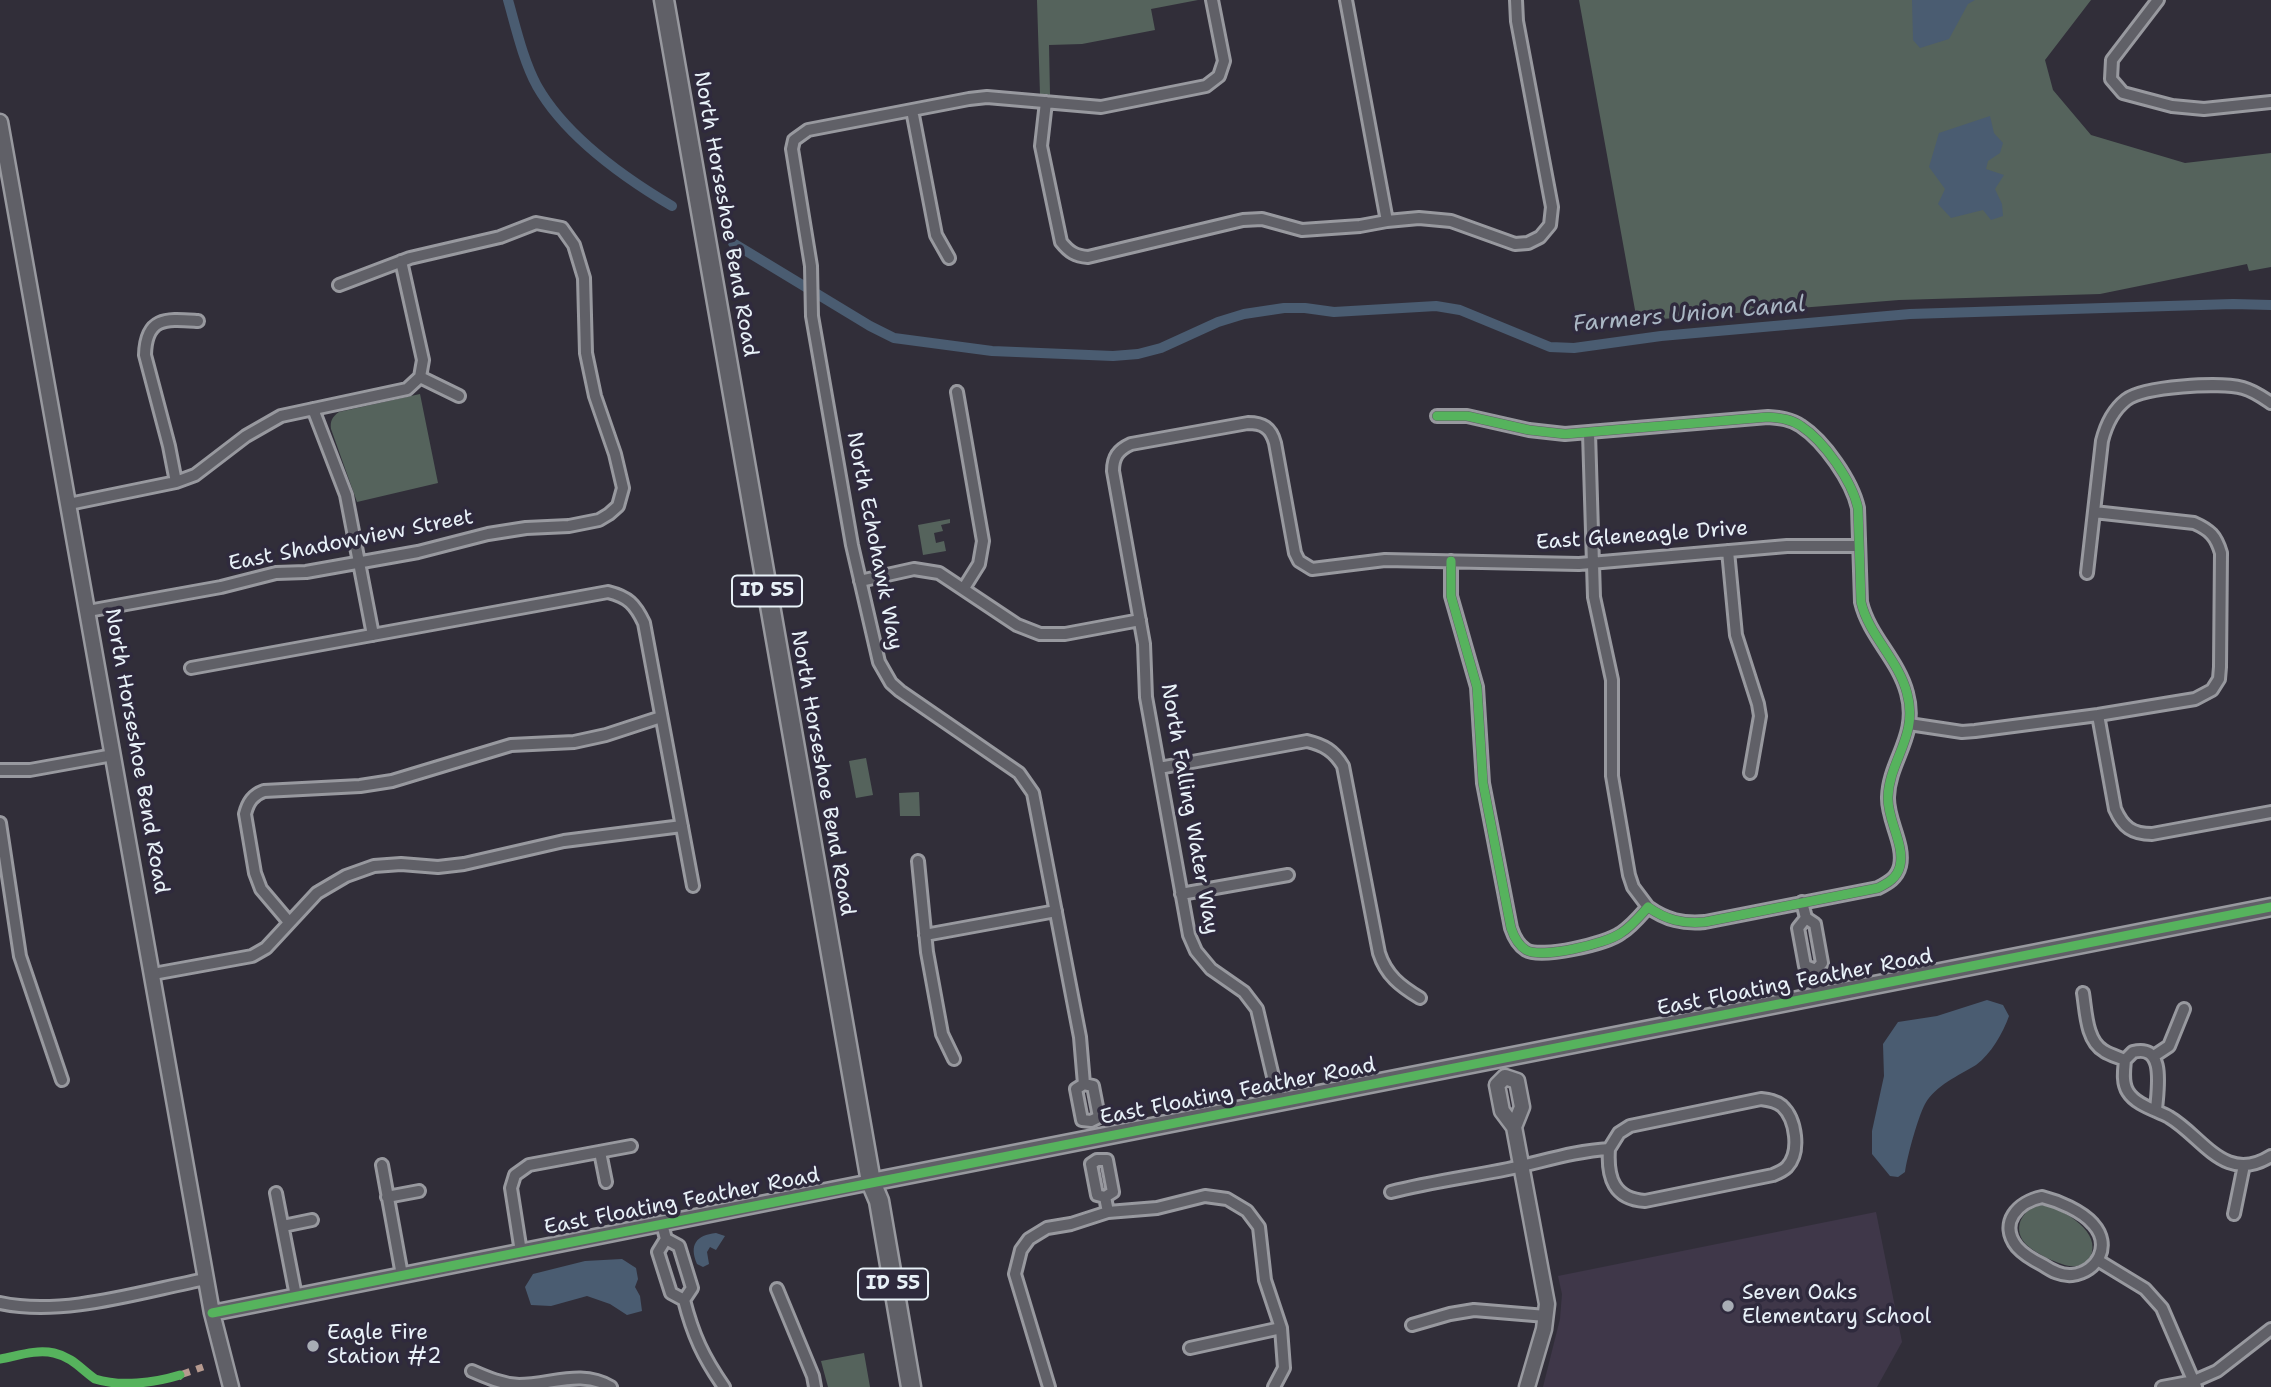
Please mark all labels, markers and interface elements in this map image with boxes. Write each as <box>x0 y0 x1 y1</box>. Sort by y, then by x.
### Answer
street label: North Horseshoe Bend Road <box>687 69 763 359</box>
water label: Farmers Union Canal <box>1572 291 1806 339</box>
street label: North Echohawk Way <box>840 430 908 652</box>
street label: East Shadowview Street <box>226 505 476 577</box>
street label: East Gleneagle Drive <box>1535 516 1749 556</box>
road number: ID 55 <box>732 576 802 606</box>
street label: North Horseshoe Bend Road <box>98 606 174 896</box>
street label: North Horseshoe Bend Road <box>784 628 860 918</box>
street label: North Falling Water Way <box>1154 682 1224 936</box>
street label: East Floating Feather Road <box>1655 944 1935 1022</box>
street label: East Floating Feather Road <box>1098 1053 1378 1131</box>
street label: East Floating Feather Road <box>542 1163 822 1241</box>
road number: ID 55 <box>858 1268 928 1300</box>
place label: Seven Oaks Elementary School <box>1742 1281 1931 1331</box>
marker: Seven Oaks Elementary School <box>1720 1298 1736 1314</box>
place label: Eagle Fire Station #2 <box>327 1321 442 1371</box>
marker: Eagle Fire Station #2 <box>305 1338 321 1354</box>

